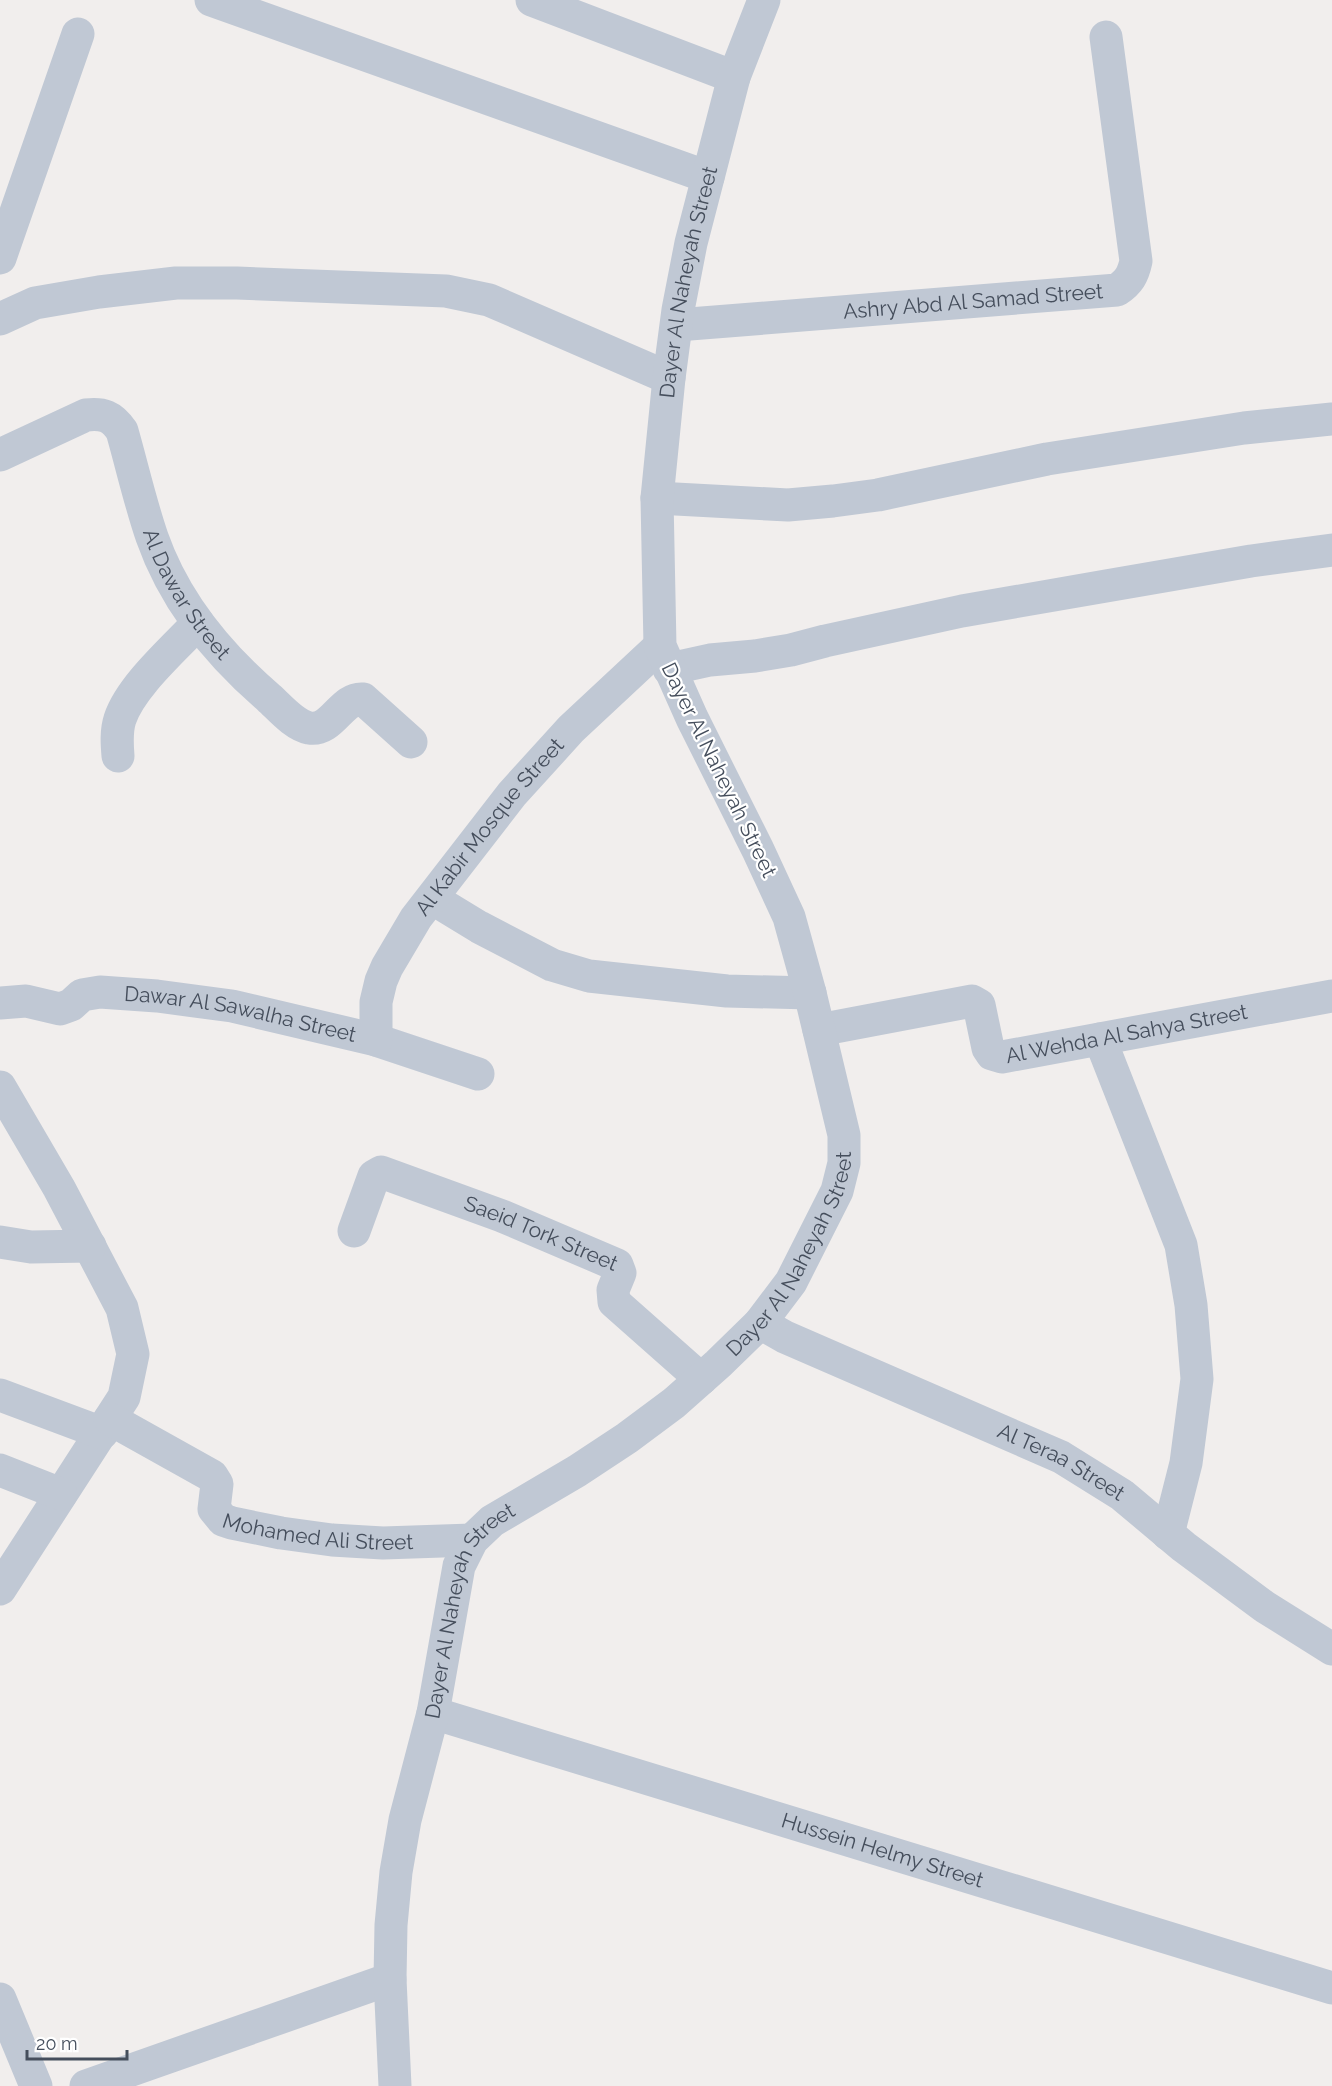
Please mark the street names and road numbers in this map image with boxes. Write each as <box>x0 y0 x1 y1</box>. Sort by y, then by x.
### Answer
street label: Dayer Al Naheyah Street <box>654 163 722 399</box>
street label: Ashry Abd Al Samad Street <box>842 278 1104 324</box>
street label: Al Dawar Street <box>138 525 236 665</box>
street label: Dayer Al Naheyah Street <box>657 658 782 881</box>
street label: Al Kabir Mosque Street <box>410 732 569 920</box>
street label: Dawar Al Sawalha Street <box>123 981 359 1047</box>
street label: Al Wehda Al Sahya Street <box>1004 999 1249 1068</box>
street label: Dayer Al Naheyah Street <box>721 1152 857 1361</box>
street label: Saeid Tork Street <box>461 1190 622 1276</box>
street label: Al Teraa Street <box>994 1418 1130 1506</box>
street label: Dayer Al Naheyah Street <box>419 1497 519 1721</box>
street label: Mohamed Ali Street <box>220 1508 414 1555</box>
street label: Hussein Helmy Street <box>779 1807 987 1893</box>

